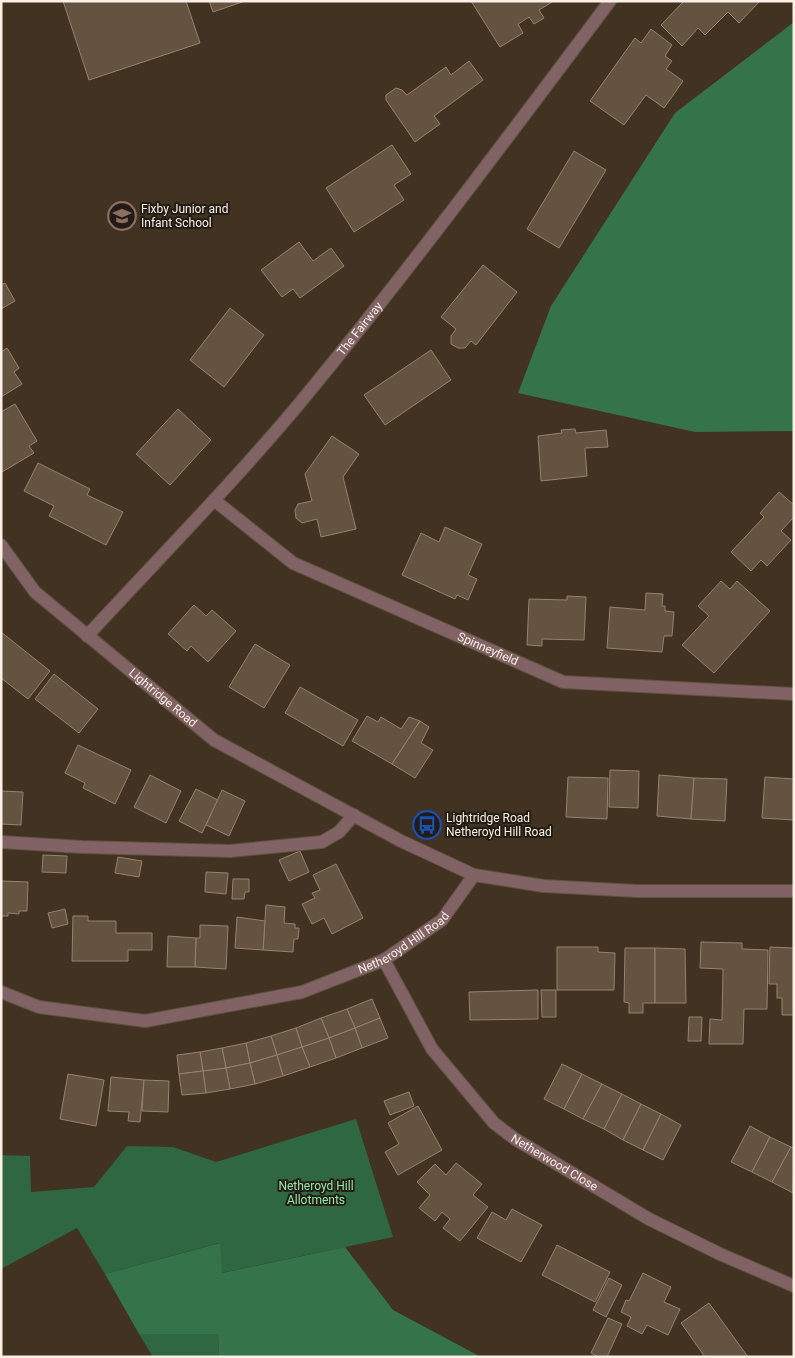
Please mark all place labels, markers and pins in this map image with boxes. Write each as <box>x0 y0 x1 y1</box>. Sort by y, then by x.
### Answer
school or university icon: Fixby Junior and Infant School <box>107 201 137 231</box>
place label: Fixby Junior and Infant School <box>141 202 228 230</box>
bus stop icon: Lightridge Road Netheroyd Hill Road <box>412 810 442 840</box>
place label: Lightridge Road Netheroyd Hill Road <box>446 811 552 839</box>

